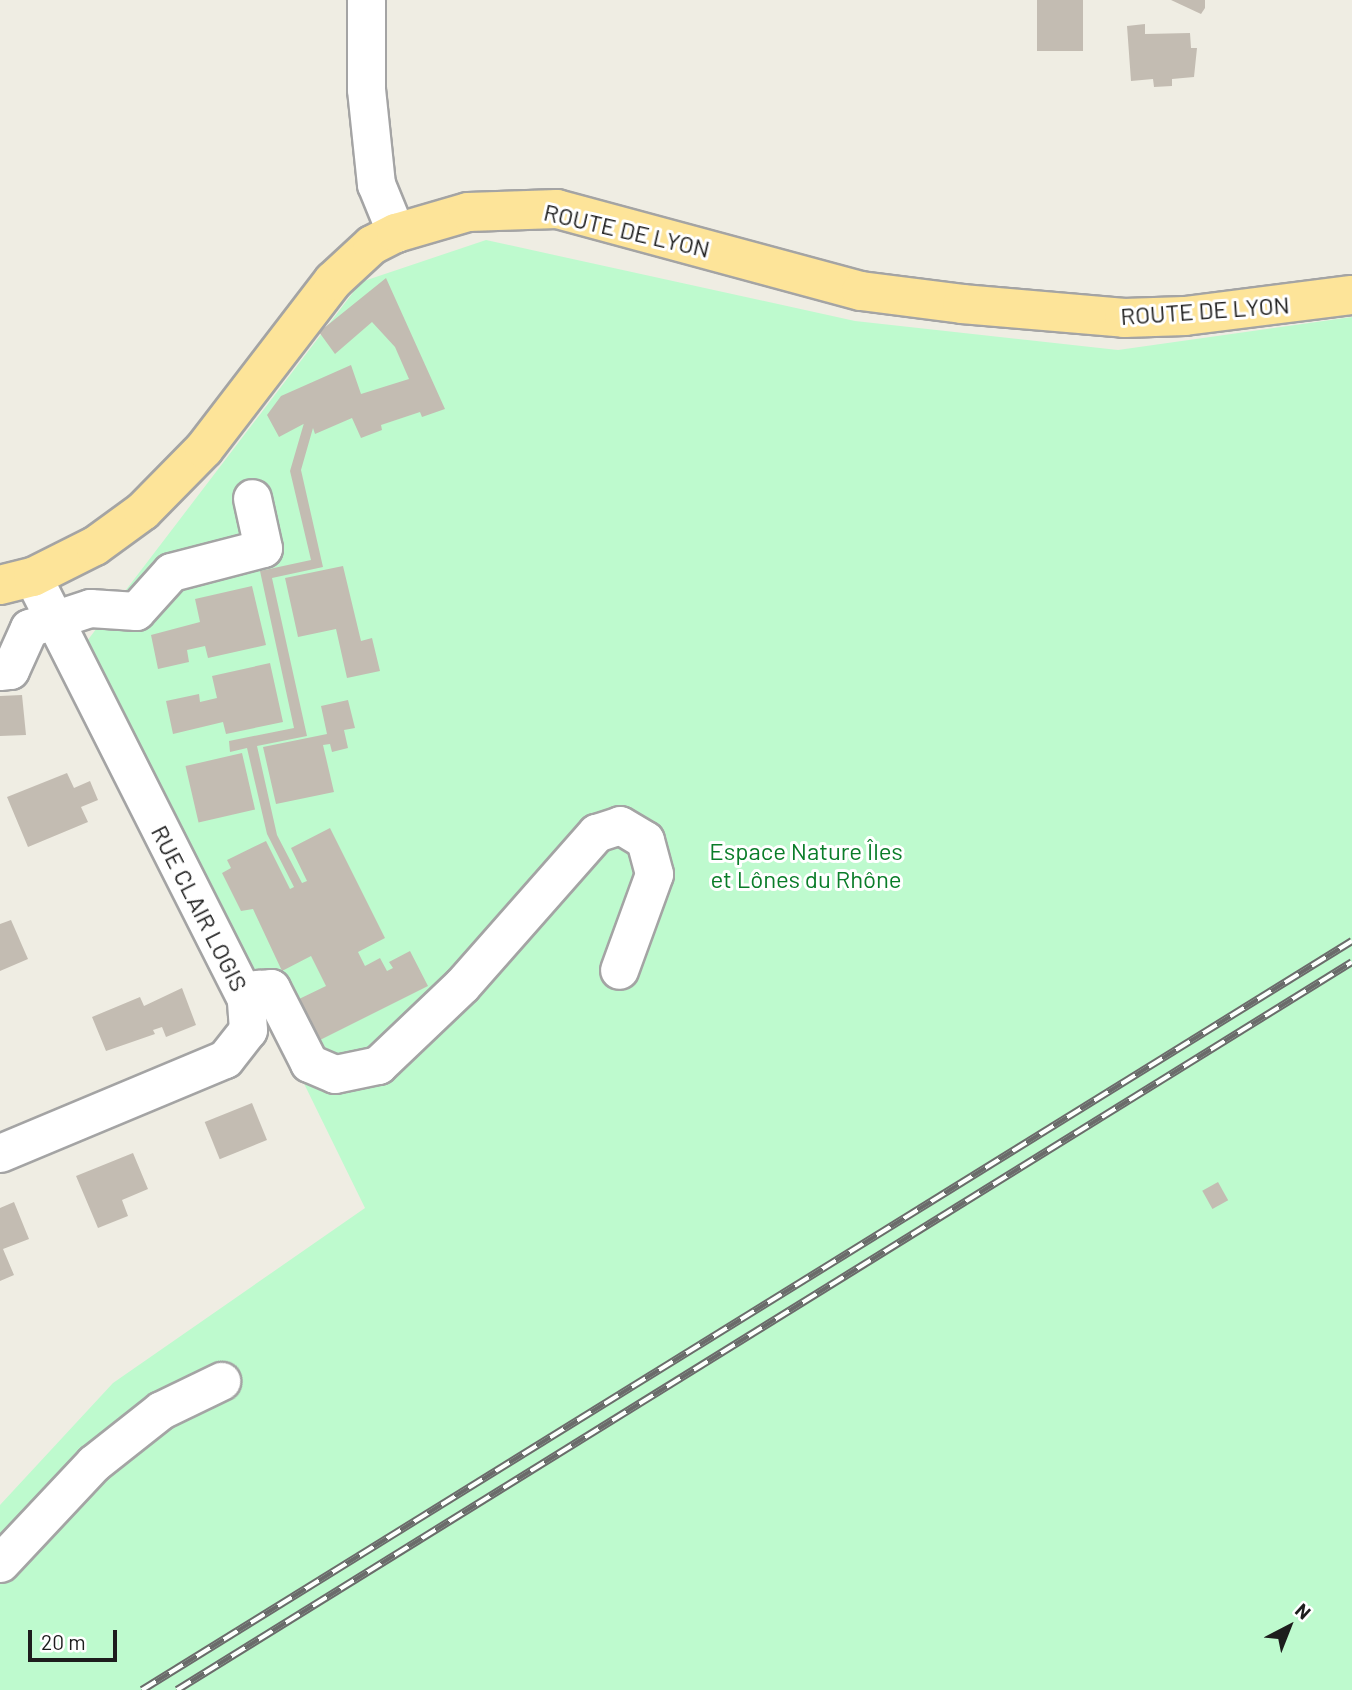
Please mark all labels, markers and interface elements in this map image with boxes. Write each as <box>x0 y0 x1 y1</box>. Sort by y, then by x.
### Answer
street label: ROUTE DE LYON <box>541 197 713 263</box>
street label: ROUTE DE LYON <box>1119 290 1291 330</box>
street label: RUE CLAIR LOGIS <box>146 820 254 996</box>
park label: Espace Nature Îles et Lônes du Rhône <box>709 837 903 893</box>
north arrow <box>1254 1592 1324 1662</box>
text: N <box>1291 1598 1316 1624</box>
scale bar <box>32 1616 121 1660</box>
text: 20 m <box>41 1629 86 1654</box>

